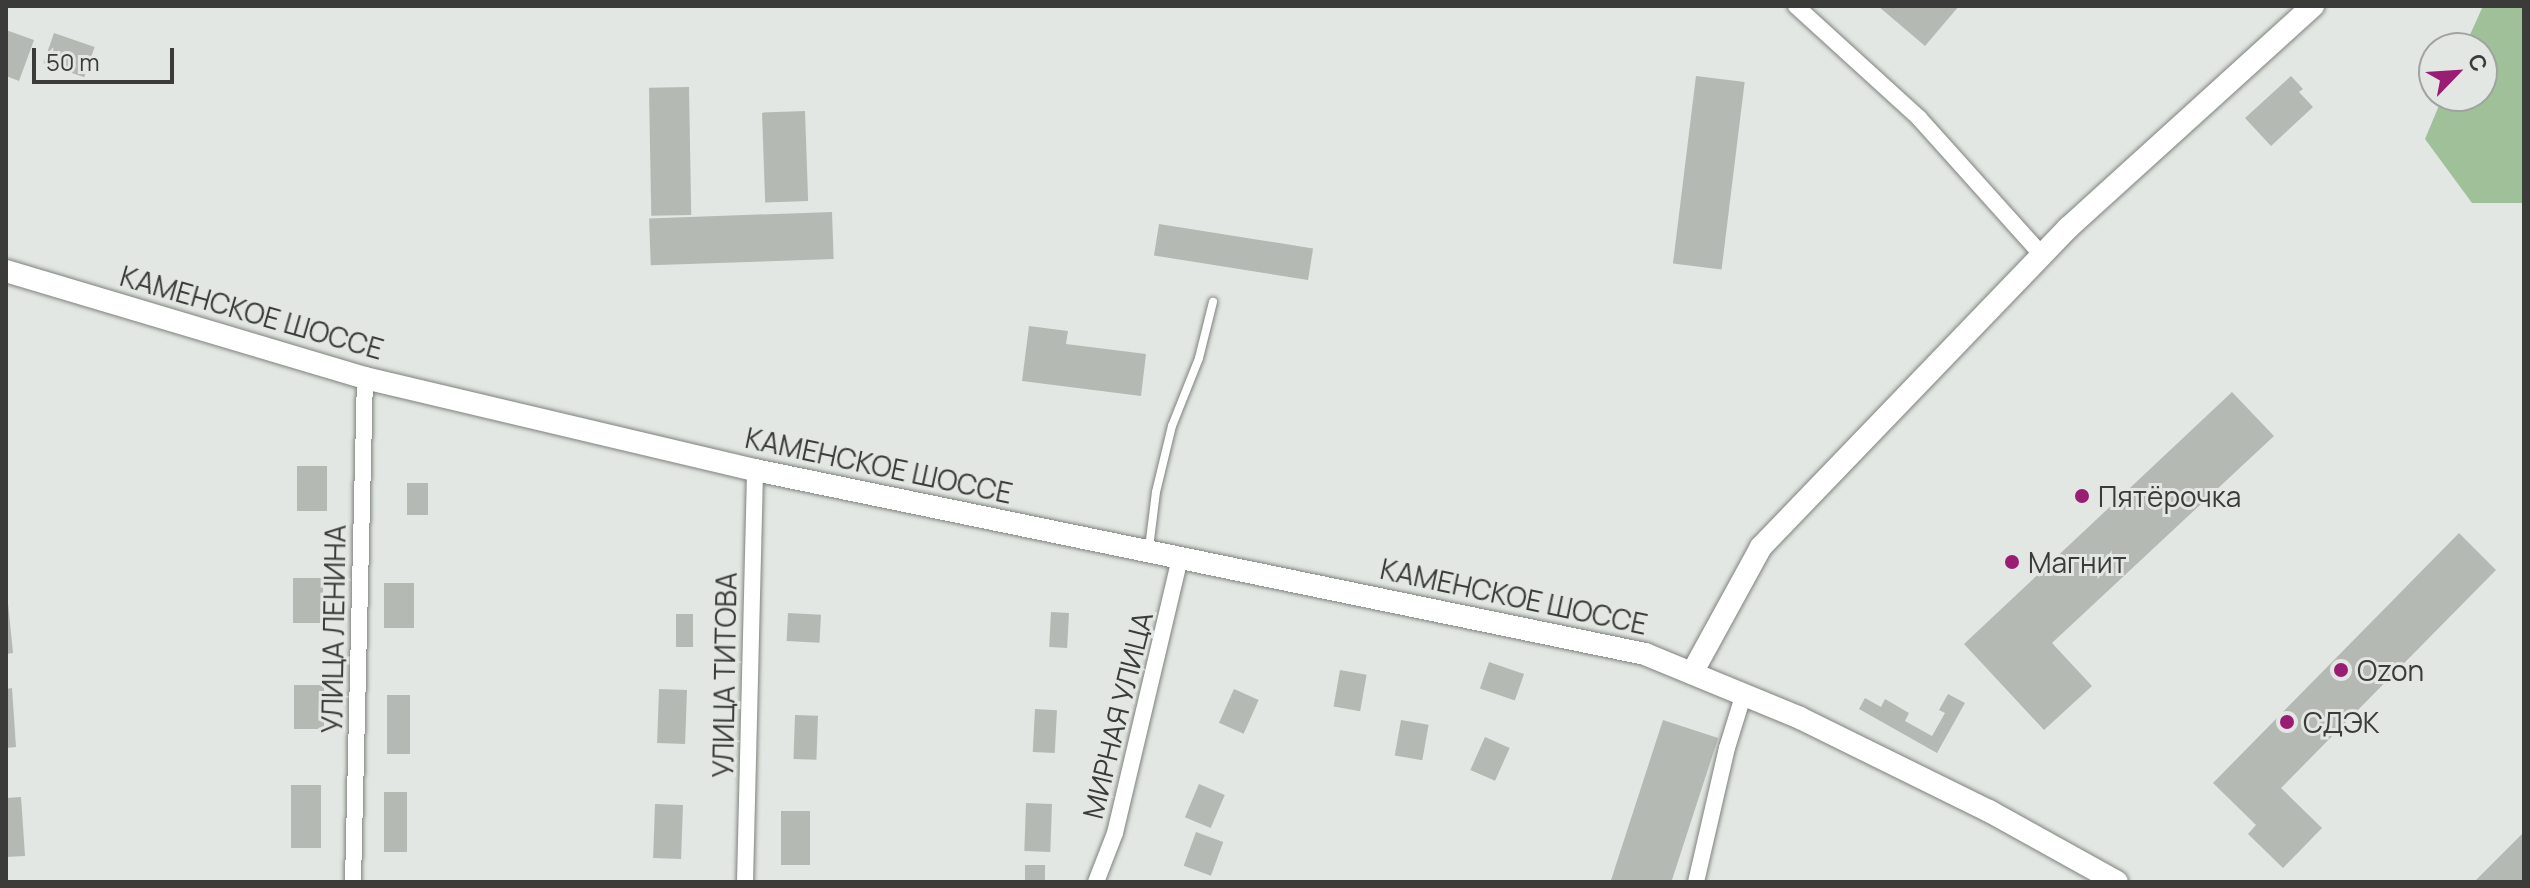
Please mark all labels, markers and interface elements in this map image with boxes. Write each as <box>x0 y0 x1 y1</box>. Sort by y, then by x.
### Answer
scale bar <box>36 32 178 82</box>
north arrow <box>2418 32 2498 112</box>
text: 50 m <box>46 45 100 78</box>
text: С <box>2461 49 2495 76</box>
street label: КАМЕНСКОЕ ШОССЕ <box>117 258 387 366</box>
street label: КАМЕНСКОЕ ШОССЕ <box>742 420 1016 510</box>
place label: Пятёрочка <box>2098 479 2241 513</box>
marker: Пятёрочка <box>2073 487 2091 505</box>
street label: УЛИЦА ЛЕНИНА <box>314 525 352 733</box>
place label: Магнит <box>2028 545 2127 579</box>
street label: КАМЕНСКОЕ ШОССЕ <box>1377 551 1651 641</box>
marker: Магнит <box>2003 553 2021 571</box>
street label: УЛИЦА ТИТОВА <box>705 572 743 778</box>
street label: МИРНАЯ УЛИЦА <box>1075 608 1159 822</box>
place label: Ozon <box>2357 653 2424 687</box>
marker: Ozon <box>2332 661 2350 679</box>
place label: СДЭК <box>2303 705 2379 739</box>
marker: СДЭК <box>2278 713 2296 731</box>

